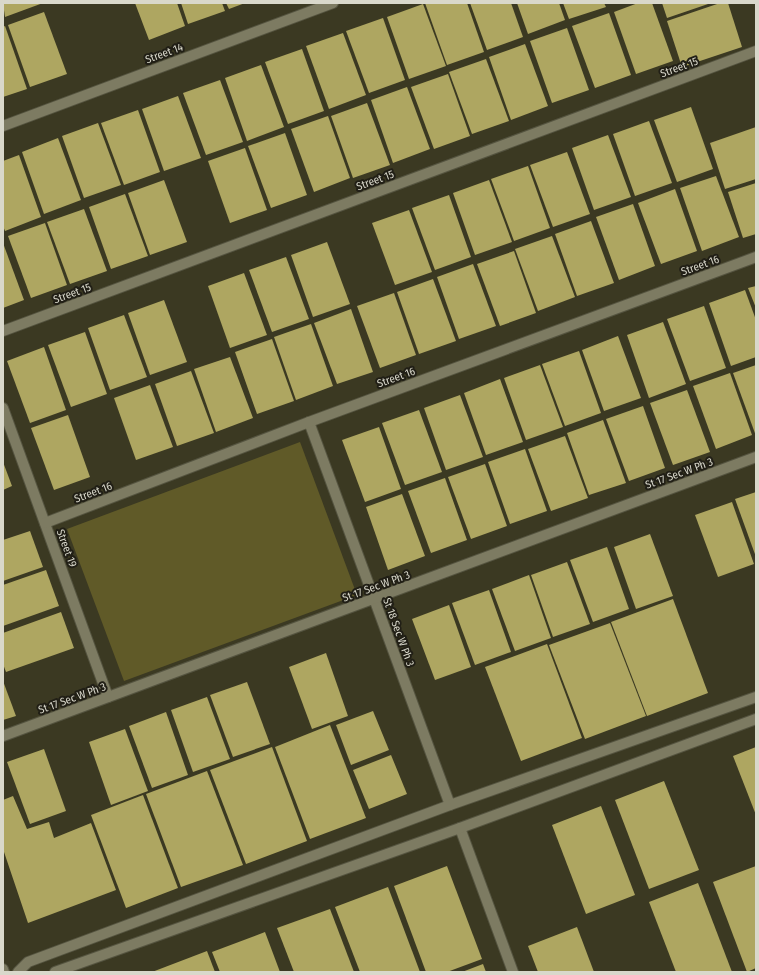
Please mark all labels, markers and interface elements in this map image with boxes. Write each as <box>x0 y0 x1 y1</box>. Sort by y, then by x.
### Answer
street label: Street 14 <box>144 40 185 66</box>
street label: Street 15 <box>659 55 700 80</box>
street label: Street 15 <box>355 168 396 193</box>
street label: Street 16 <box>679 252 721 278</box>
street label: Street 15 <box>52 281 93 306</box>
street label: Street 16 <box>375 364 417 390</box>
street label: St 17 Sec W Ph 3 <box>644 455 715 492</box>
street label: Street 16 <box>72 479 114 506</box>
street label: Street 19 <box>54 527 79 569</box>
street label: St 17 Sec W Ph 3 <box>341 568 412 605</box>
street label: St 18 Sec W Ph 3 <box>380 596 417 668</box>
street label: St 17 Sec W Ph 3 <box>37 680 108 717</box>

